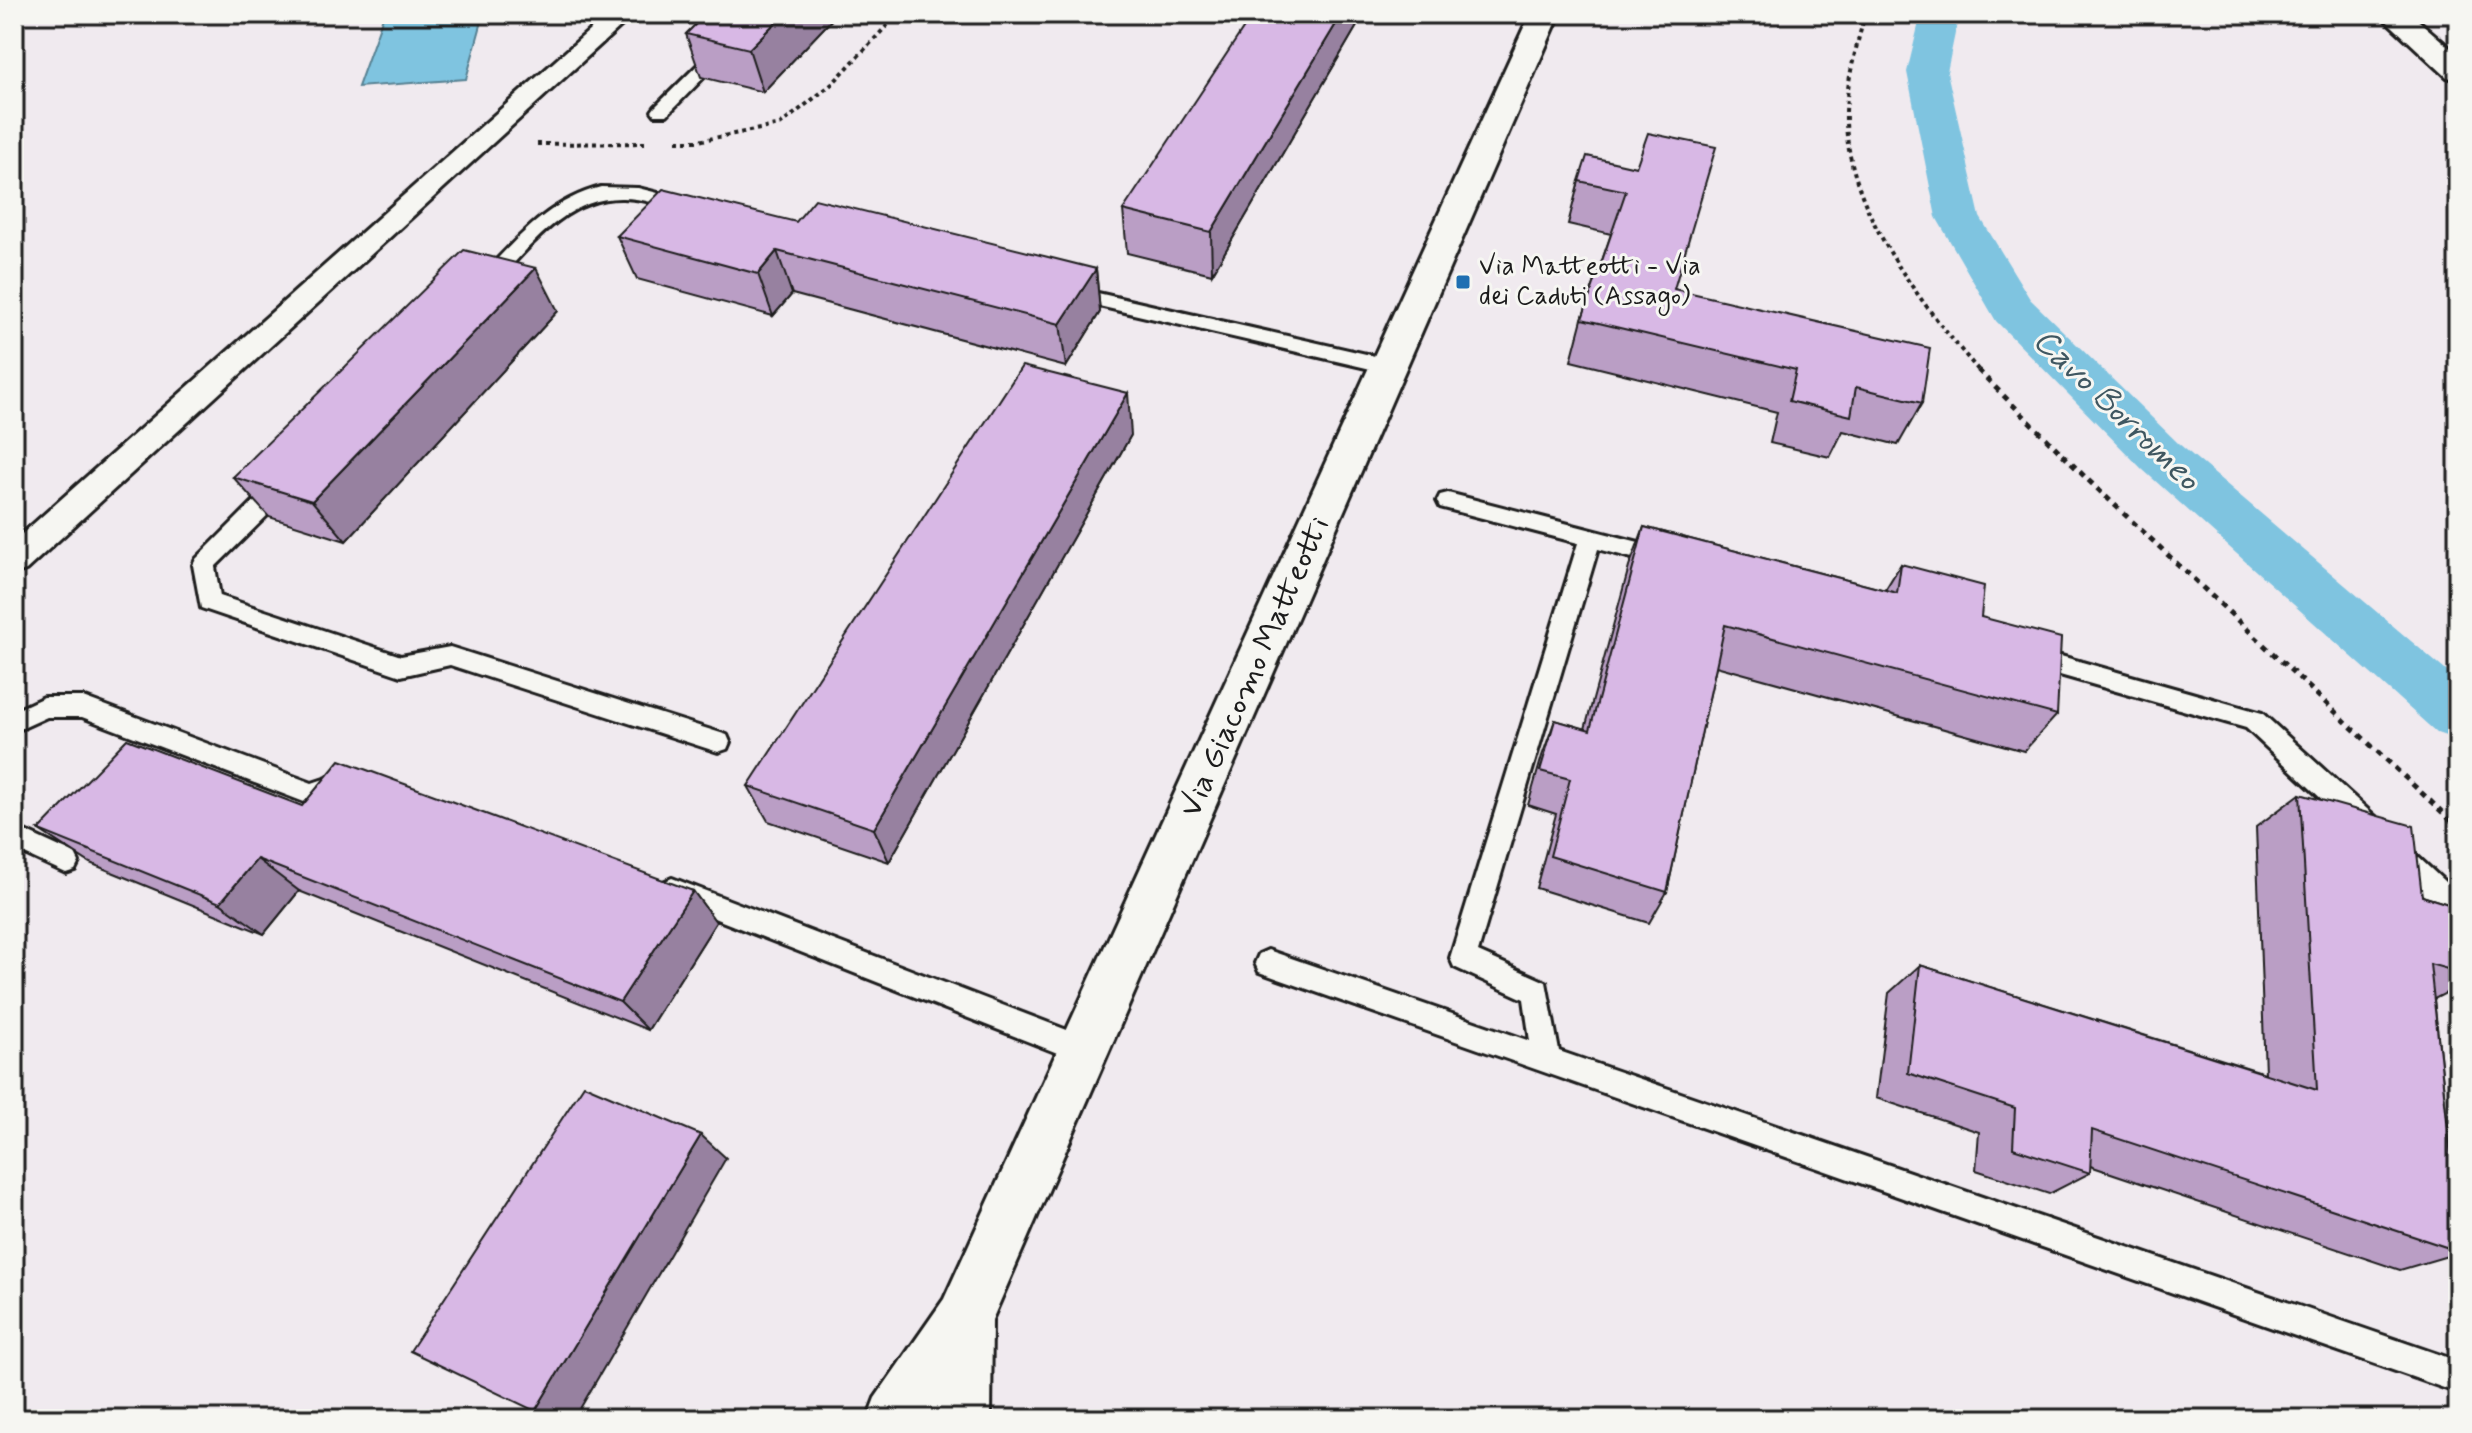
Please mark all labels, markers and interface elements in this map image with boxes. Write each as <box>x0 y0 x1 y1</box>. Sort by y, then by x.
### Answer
place label: Via Matteotti - Via dei Caduti (Assago) <box>1479 250 1701 316</box>
marker: Via Matteotti - Via dei Caduti (Assago) <box>1454 273 1472 291</box>
water label: Cavo Borromeo <box>2023 319 2210 502</box>
street label: Via Giacomo Matteotti <box>1170 510 1340 824</box>

